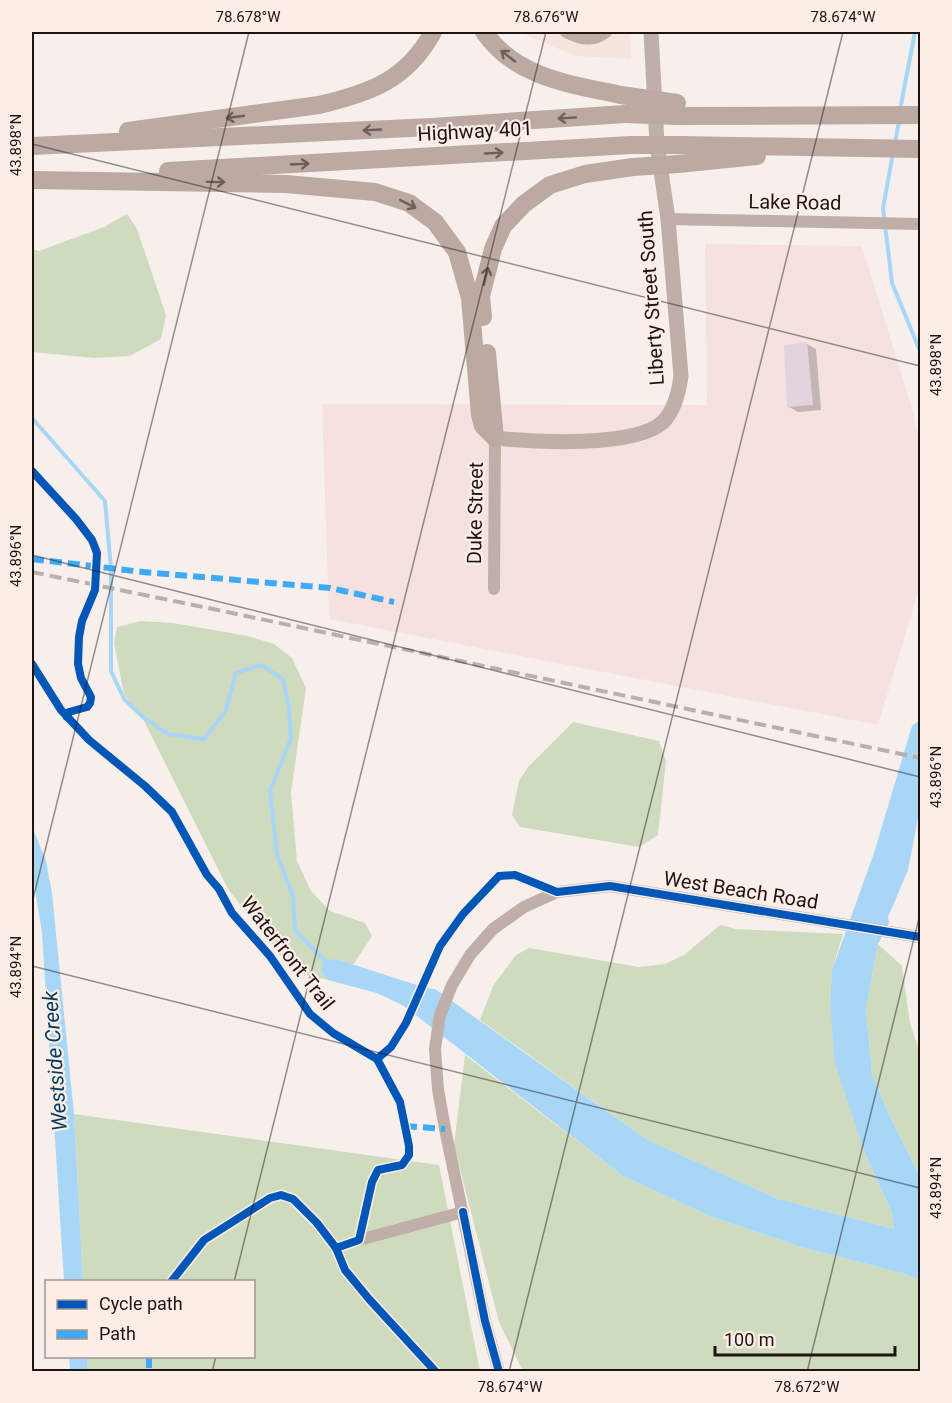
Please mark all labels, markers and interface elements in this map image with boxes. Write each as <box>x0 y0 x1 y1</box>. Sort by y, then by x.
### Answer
text: 78.678°W <box>215 8 281 26</box>
text: 78.676°W <box>513 8 579 26</box>
text: 78.674°W <box>810 8 876 26</box>
one-way arrow <box>500 50 516 63</box>
one-way arrow <box>225 111 245 122</box>
one-way arrow <box>558 113 578 124</box>
text: 43.898°N <box>7 114 25 176</box>
street label: Highway 401 <box>417 116 533 146</box>
one-way arrow <box>363 124 383 135</box>
one-way arrow <box>484 147 504 158</box>
one-way arrow <box>289 158 309 169</box>
one-way arrow <box>205 177 225 188</box>
street label: Lake Road <box>748 189 842 215</box>
one-way arrow <box>399 199 417 211</box>
street label: Liberty Street South <box>633 210 669 386</box>
one-way arrow <box>481 267 493 286</box>
text: 43.898°N <box>927 334 945 396</box>
street label: Duke Street <box>462 462 488 564</box>
text: 43.896°N <box>7 525 25 587</box>
text: 43.896°N <box>927 746 945 808</box>
street label: West Beach Road <box>662 866 820 914</box>
street label: Waterfront Trail <box>236 891 340 1015</box>
text: 43.894°N <box>7 936 25 998</box>
water label: Westside Creek <box>38 989 72 1132</box>
text: 43.894°N <box>927 1157 945 1219</box>
legend <box>45 1280 255 1358</box>
text: Cycle path <box>99 1293 183 1314</box>
scale bar <box>715 1319 895 1357</box>
text: Path <box>99 1323 136 1344</box>
text: 100 m <box>724 1329 775 1350</box>
text: 78.674°W <box>477 1378 543 1396</box>
text: 78.672°W <box>774 1378 840 1396</box>

